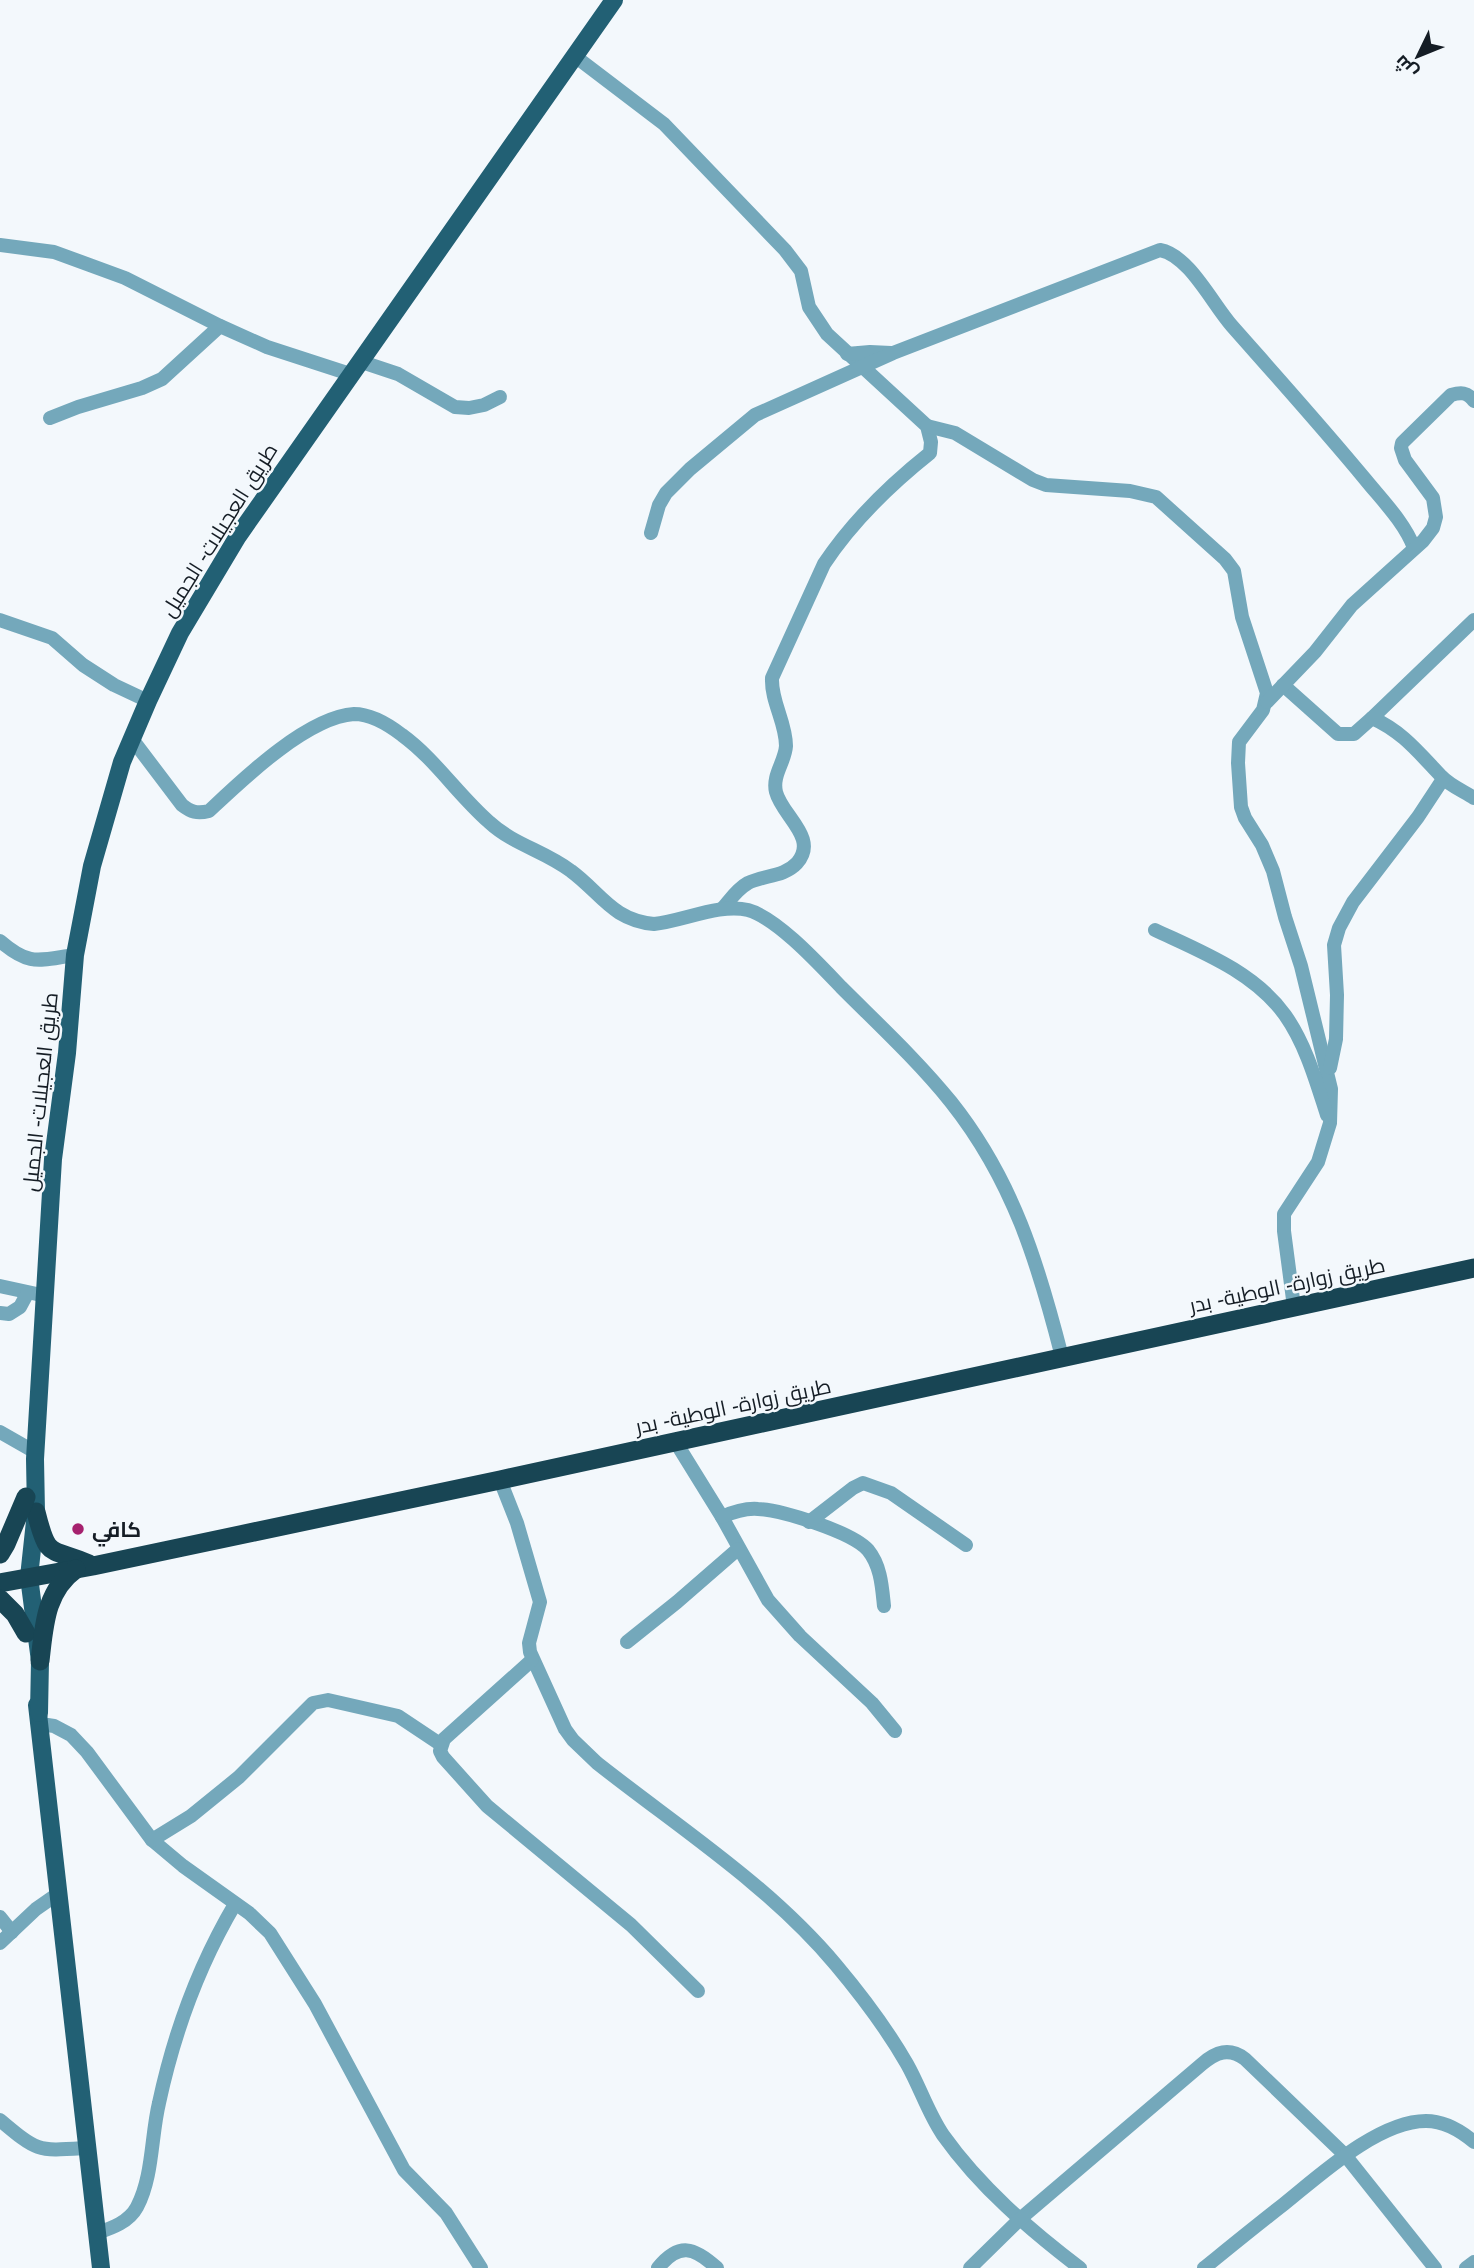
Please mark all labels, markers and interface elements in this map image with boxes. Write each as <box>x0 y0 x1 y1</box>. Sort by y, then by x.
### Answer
north arrow <box>1383 21 1453 91</box>
text: ش <box>1390 50 1423 83</box>
street label: طريق العجيلات- الجميل <box>156 439 283 622</box>
street label: طريق العجيلات- الجميل <box>18 991 64 1193</box>
street label: طريق زوارة- الوطية- بدر <box>1186 1253 1387 1319</box>
street label: طريق زوارة- الوطية- بدر <box>632 1374 833 1440</box>
place label: كافي <box>92 1518 141 1547</box>
marker: كافي <box>70 1521 86 1537</box>

